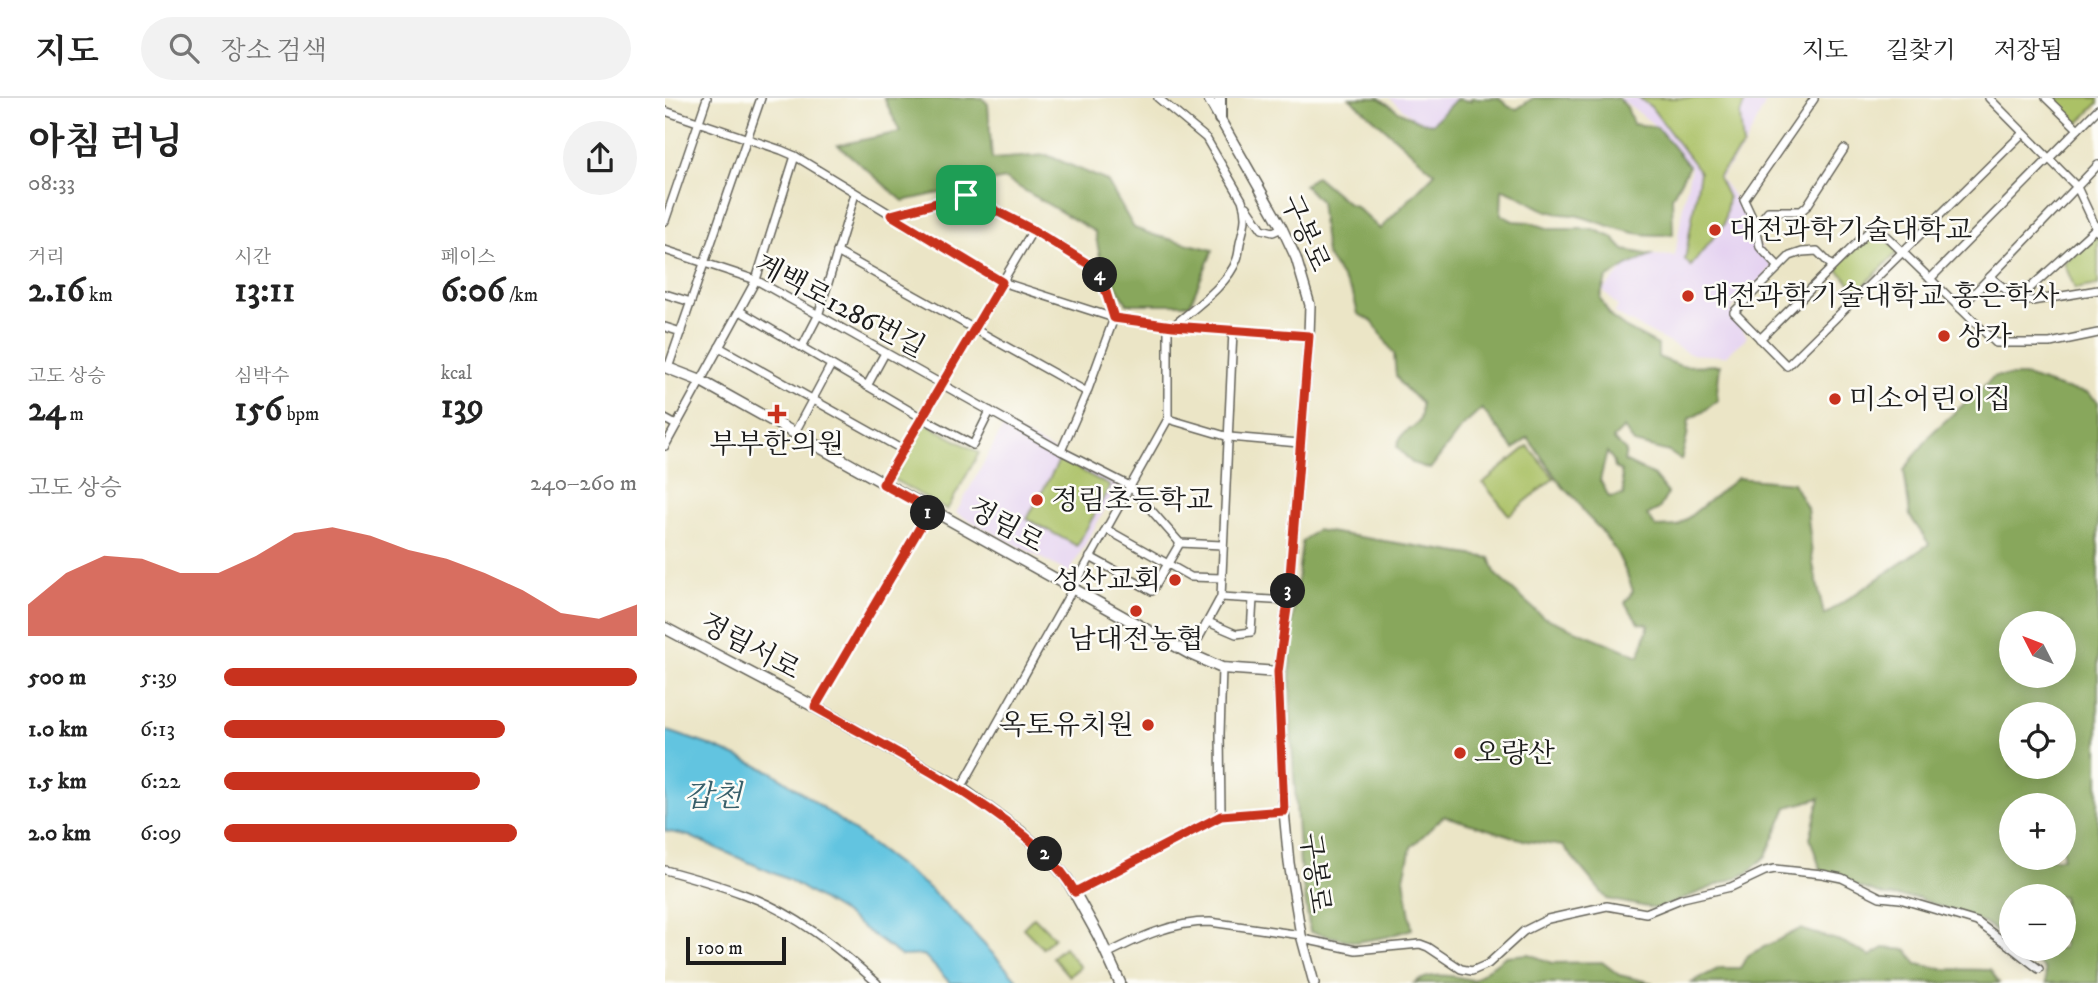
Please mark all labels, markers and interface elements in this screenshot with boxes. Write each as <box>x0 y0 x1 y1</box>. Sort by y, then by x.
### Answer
search box <box>141 17 631 80</box>
icon: search <box>165 29 203 67</box>
text: 지도 <box>35 32 99 73</box>
text: 장소 검색 <box>221 35 327 68</box>
text: 지도 <box>1802 36 1848 66</box>
text: 길찾기 <box>1886 36 1955 66</box>
text: 저장됨 <box>1993 36 2063 66</box>
text: 아침 러닝 <box>28 119 183 167</box>
button: share <box>563 121 637 195</box>
pin <box>936 165 996 225</box>
text: 08:33 <box>28 169 75 198</box>
icon: arrive <box>947 176 985 214</box>
street label: 구봉로 <box>1273 189 1337 277</box>
place label: 대전과학기술대학교 <box>1729 213 1972 248</box>
marker: 대전과학기술대학교 <box>1707 222 1723 238</box>
text: 거리 <box>28 246 65 269</box>
text: 시간 <box>234 246 271 269</box>
text: 페이스 <box>441 246 496 269</box>
street label: 계백로1286번길 <box>749 246 931 366</box>
pin: 4 <box>1083 258 1117 292</box>
text: 4 <box>1094 263 1105 286</box>
text: 2.16 <box>28 269 85 313</box>
text: 13:11 <box>234 269 295 313</box>
text: 6:06 <box>441 269 505 313</box>
place label: 대전과학기술대학교 홍은학사 <box>1702 279 2060 314</box>
text: km <box>85 284 113 307</box>
text: /km <box>505 284 538 307</box>
marker: 대전과학기술대학교 홍은학사 <box>1680 288 1696 304</box>
place label: 상가 <box>1958 319 2012 354</box>
marker: 상가 <box>1936 328 1952 344</box>
text: kcal <box>441 362 472 385</box>
text: 고도 상승 <box>28 365 106 388</box>
text: 심박수 <box>234 365 289 388</box>
place label: 미소어린이집 <box>1849 382 2011 417</box>
text: 139 <box>441 385 484 429</box>
text: 24 <box>28 388 65 432</box>
text: 156 <box>234 388 283 432</box>
marker: 미소어린이집 <box>1827 391 1843 407</box>
text: m <box>65 403 84 426</box>
text: bpm <box>283 403 319 426</box>
marker: 부부한의원 <box>767 404 787 424</box>
place label: 부부한의원 <box>709 427 845 462</box>
text: 240–260 m <box>530 469 637 498</box>
text: 고도 상승 <box>28 474 122 503</box>
place label: 정림초등학교 <box>1051 483 1213 518</box>
street label: 정림로 <box>962 491 1050 561</box>
marker: 정림초등학교 <box>1029 492 1045 508</box>
pin: 1 <box>911 496 945 530</box>
text: 1 <box>924 501 931 524</box>
place label: 성산교회 <box>1053 563 1161 598</box>
marker: 성산교회 <box>1167 572 1183 588</box>
pin: 3 <box>1271 574 1305 608</box>
text: 3 <box>1284 579 1291 602</box>
marker: 남대전농협 <box>1128 603 1144 619</box>
street label: 정림서로 <box>694 606 806 688</box>
north arrow <box>1999 611 2075 688</box>
map controls <box>1999 611 2076 961</box>
place label: 남대전농협 <box>1068 622 1204 657</box>
text: 500 m <box>28 663 86 692</box>
text: 5:39 <box>140 663 178 692</box>
button: locate <box>1999 702 2076 779</box>
place label: 옥토유치원 <box>999 708 1134 743</box>
text: 1.0 km <box>28 715 88 744</box>
text: 6:13 <box>140 715 175 744</box>
marker: 옥토유치원 <box>1140 717 1156 733</box>
place label: 오량산 <box>1474 736 1555 771</box>
marker: 오량산 <box>1452 745 1468 761</box>
text: 1.5 km <box>28 767 87 796</box>
text: 6:22 <box>140 767 181 796</box>
water label: 갑천 <box>684 779 744 816</box>
button: + <box>1999 793 2076 870</box>
text: 2.0 km <box>28 819 91 848</box>
text: 6:09 <box>140 819 182 848</box>
street label: 구봉로 <box>1292 830 1338 916</box>
pin: 2 <box>1027 836 1063 872</box>
text: 2 <box>1040 842 1049 865</box>
button: − <box>1999 884 2076 961</box>
scale bar <box>686 934 786 966</box>
text: 100 m <box>697 937 743 960</box>

